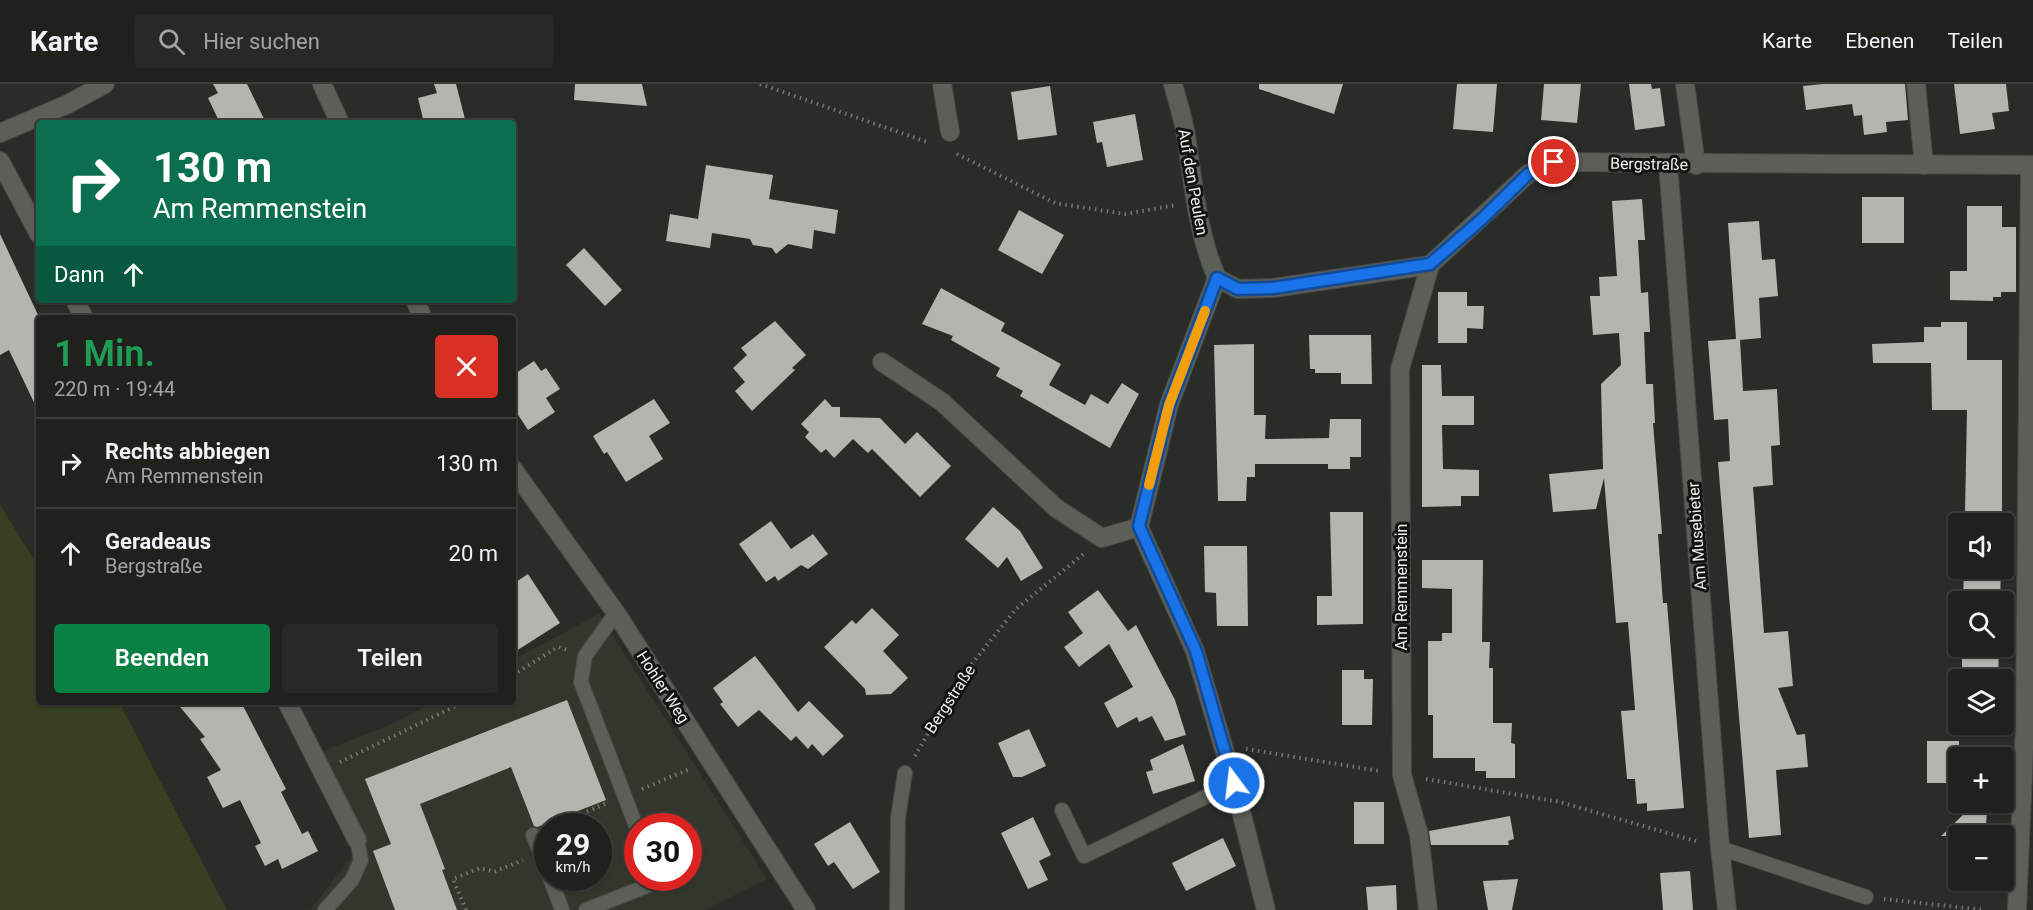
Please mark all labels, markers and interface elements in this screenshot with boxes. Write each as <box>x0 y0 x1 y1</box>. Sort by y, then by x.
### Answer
search box <box>134 14 554 68</box>
text: Karte <box>30 25 98 58</box>
icon: search <box>155 25 188 58</box>
text: Hier suchen <box>203 29 320 54</box>
text: Karte <box>1762 29 1812 53</box>
text: Ebenen <box>1845 29 1914 53</box>
text: Teilen <box>1947 29 2003 53</box>
street label: Auf den Peulen <box>1174 127 1212 237</box>
pin <box>1528 136 1579 187</box>
text: 130 m <box>153 143 272 192</box>
icon: right <box>54 144 132 222</box>
icon: arrive <box>1537 145 1570 178</box>
street label: Bergstraße <box>1610 154 1688 174</box>
text: Am Remmenstein <box>153 193 367 225</box>
icon: ahead <box>117 258 150 291</box>
text: Dann <box>54 262 105 287</box>
text: 1 Min. <box>54 333 155 375</box>
button: close <box>435 335 498 398</box>
text: 220 m · 19:44 <box>54 377 175 401</box>
text: Rechts abbiegen <box>105 439 270 464</box>
icon: right <box>54 447 87 480</box>
text: 130 m <box>436 451 498 476</box>
text: Am Remmenstein <box>105 464 264 488</box>
street label: Am Musebieter <box>1684 481 1710 591</box>
map controls <box>1948 513 2014 891</box>
button: sound <box>1948 513 2014 579</box>
street label: Am Remmenstein <box>1392 524 1411 650</box>
text: Geradeaus <box>105 529 211 554</box>
icon: ahead <box>54 537 87 570</box>
text: 20 m <box>449 541 498 566</box>
text: Bergstraße <box>105 554 203 578</box>
button: search <box>1948 591 2014 657</box>
button: Beenden <box>54 624 270 693</box>
button: Teilen <box>282 624 498 693</box>
street label: Hohler Weg <box>633 647 693 727</box>
street label: Bergstraße <box>921 661 979 737</box>
button: layers <box>1948 669 2014 735</box>
button: + <box>1948 747 2014 813</box>
position arrow <box>1202 751 1266 815</box>
speed limit sign: 30 <box>624 813 702 891</box>
button: − <box>1948 825 2014 891</box>
text: 29 <box>556 827 590 862</box>
text: km/h <box>555 858 591 876</box>

